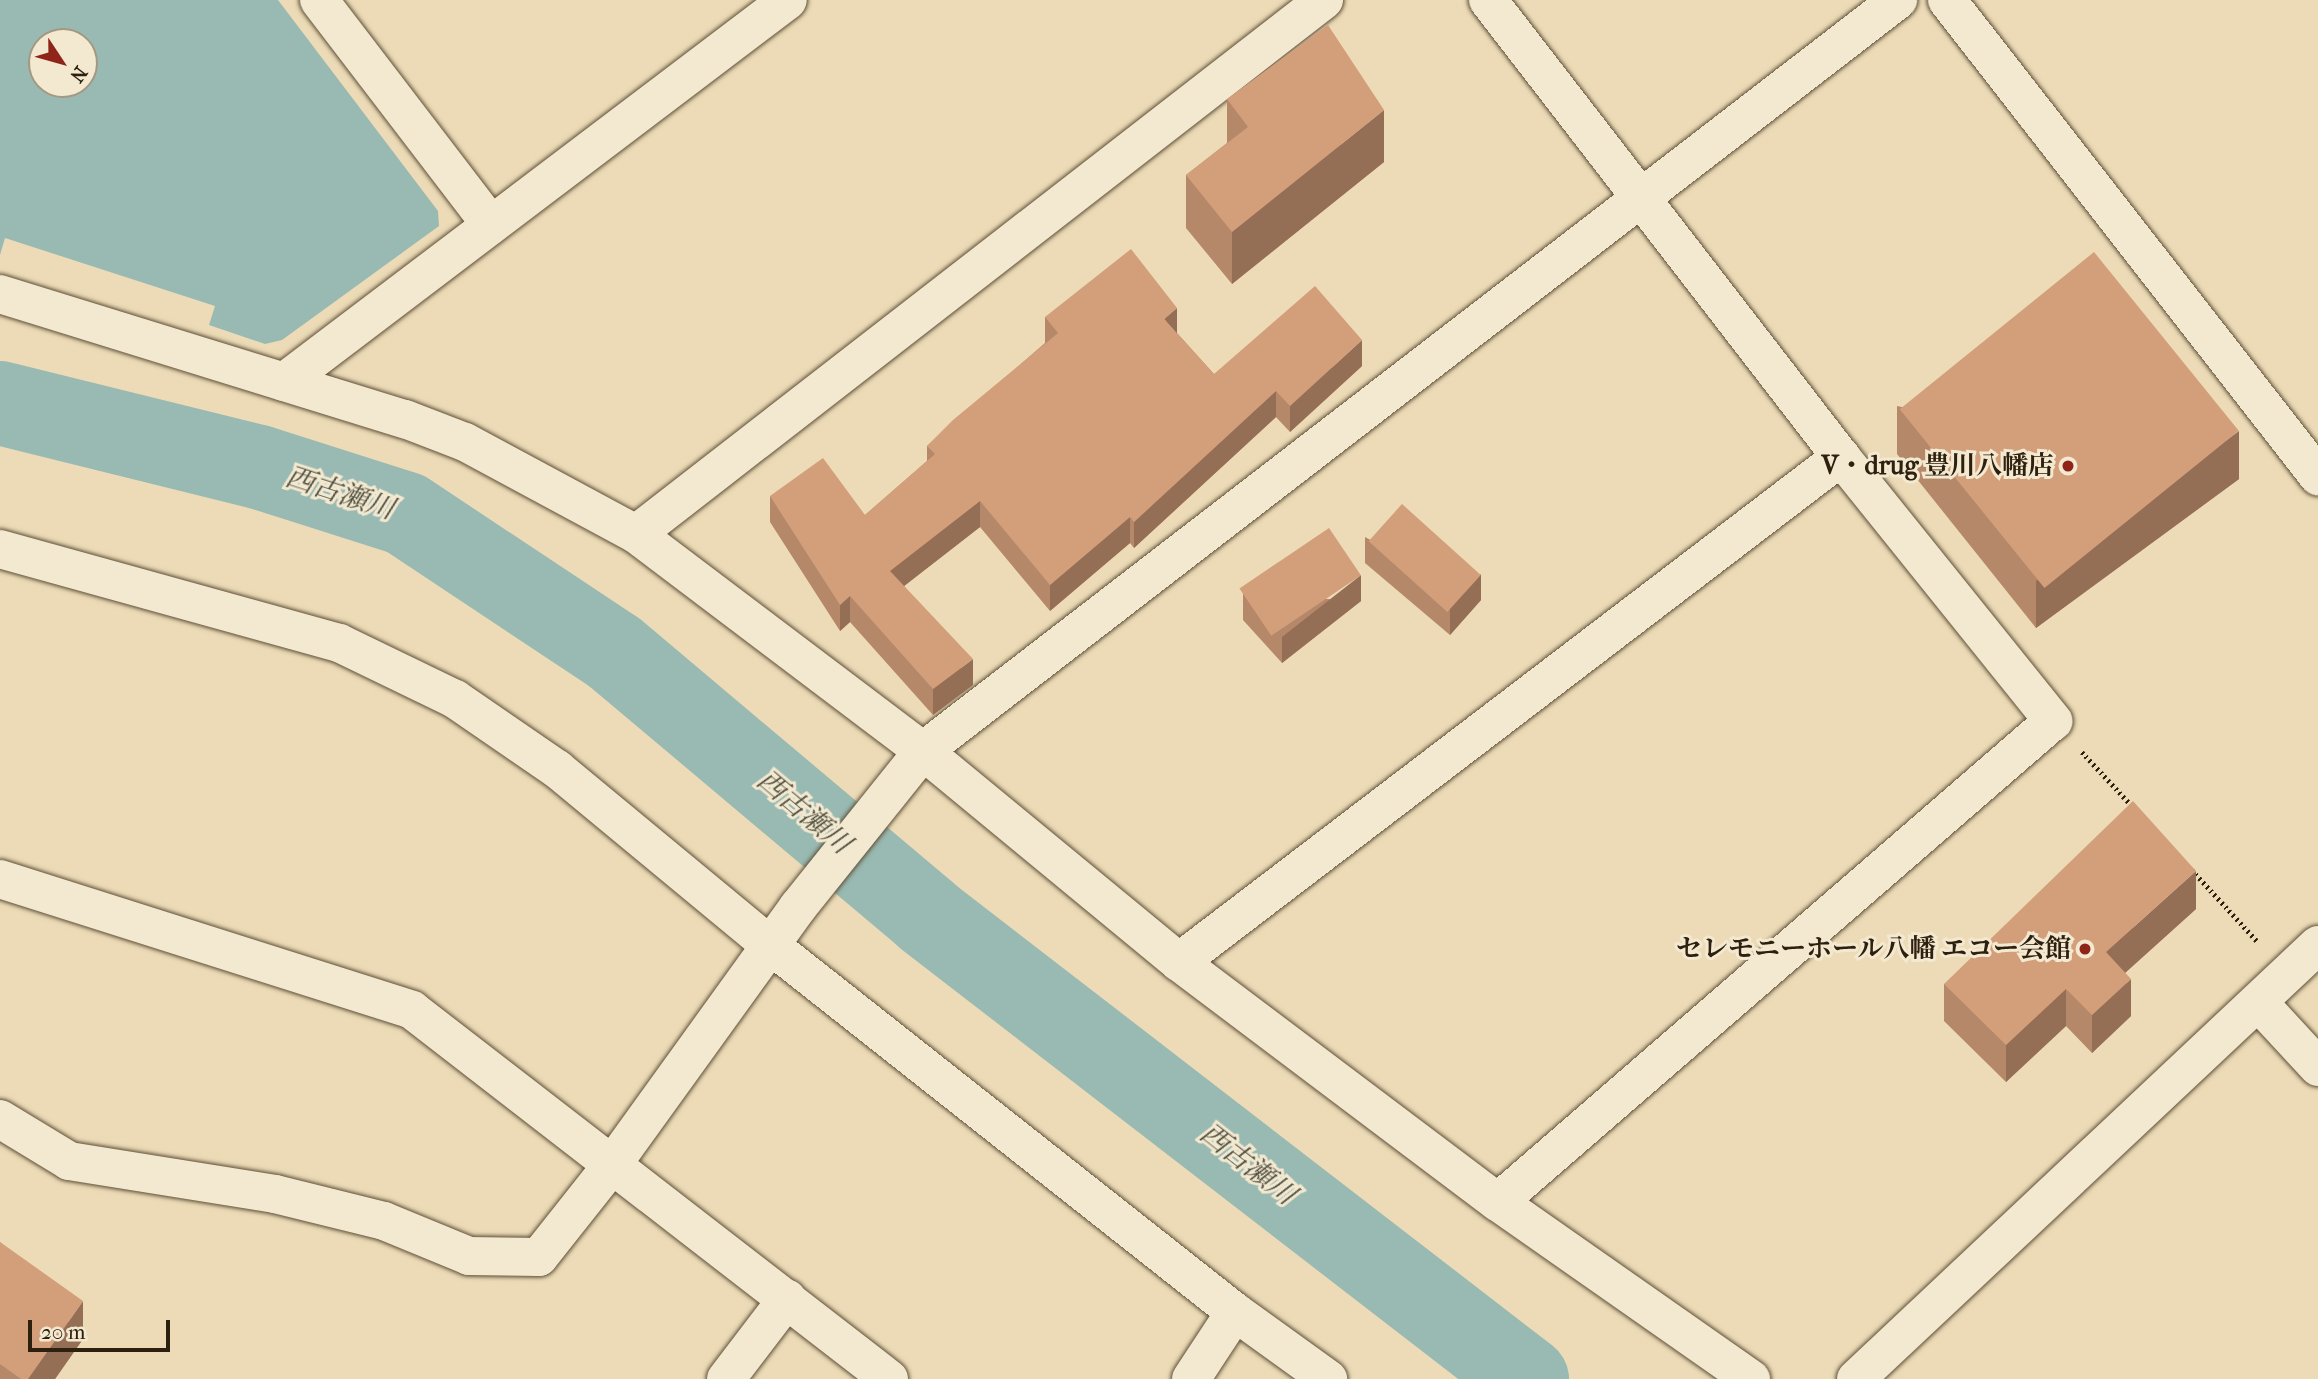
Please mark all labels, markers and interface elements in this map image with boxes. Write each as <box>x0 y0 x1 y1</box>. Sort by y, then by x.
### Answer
north arrow <box>28 28 98 98</box>
text: N <box>65 62 92 86</box>
place label: V・drug 豊川八幡店 <box>1822 450 2054 482</box>
marker: V・drug 豊川八幡店 <box>2060 458 2076 474</box>
water label: 西古瀬川 <box>282 460 398 526</box>
water label: 西古瀬川 <box>750 763 858 861</box>
place label: セレモニーホール八幡 エコー会館 <box>1675 933 2071 965</box>
marker: セレモニーホール八幡 エコー会館 <box>2077 941 2093 957</box>
water label: 西古瀬川 <box>1194 1116 1302 1212</box>
scale bar <box>32 1306 173 1350</box>
text: 20 m <box>41 1320 85 1344</box>

